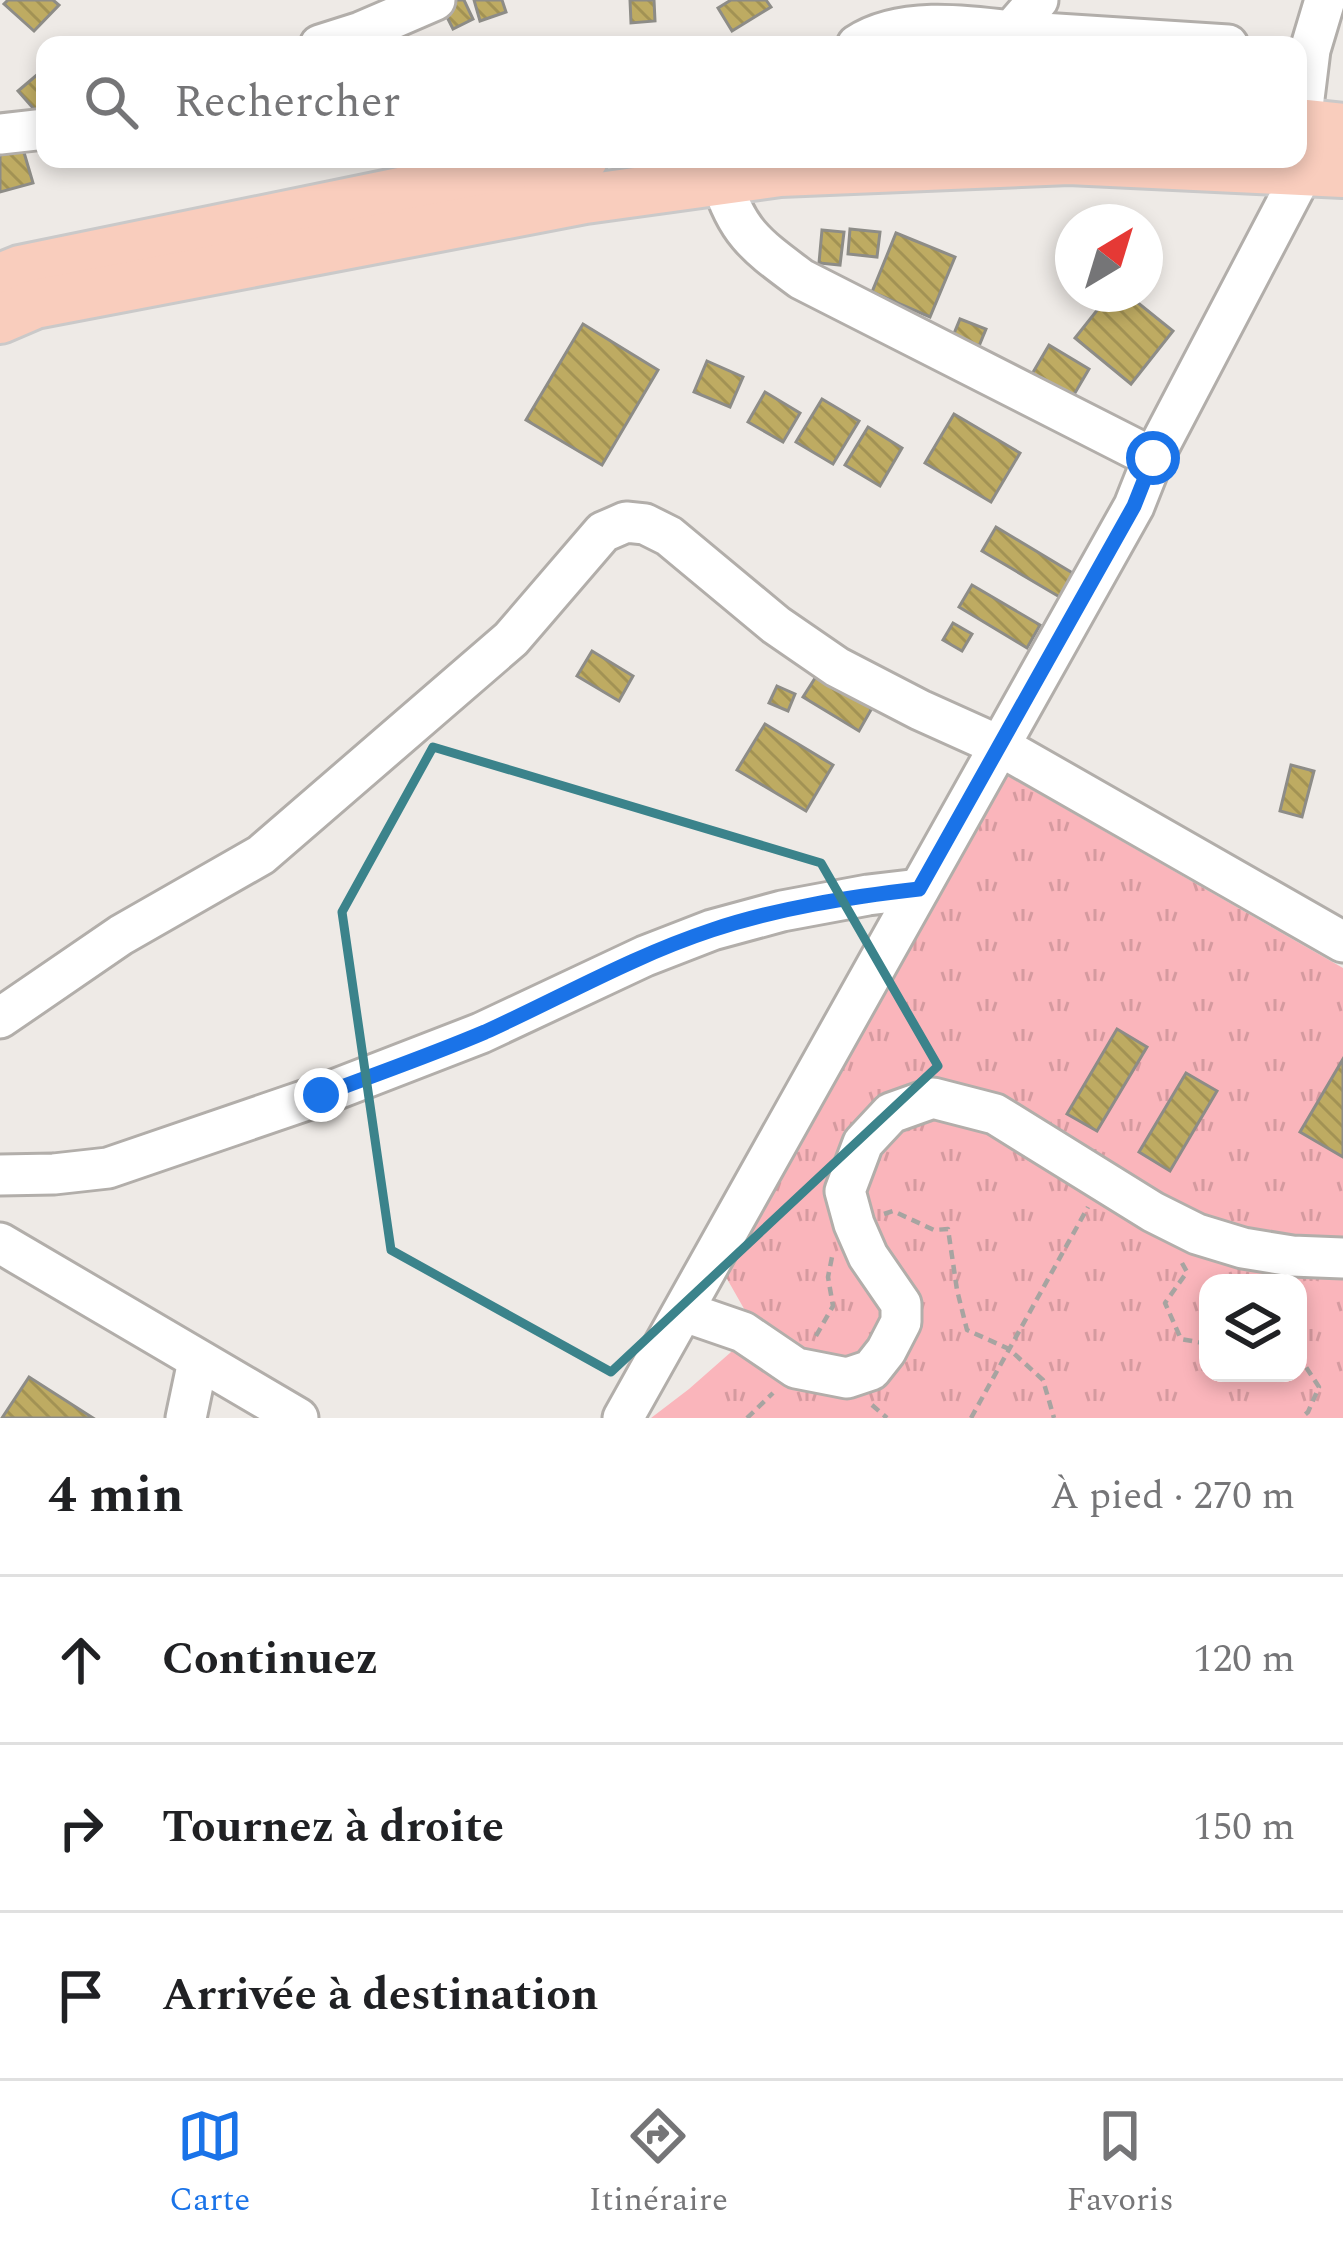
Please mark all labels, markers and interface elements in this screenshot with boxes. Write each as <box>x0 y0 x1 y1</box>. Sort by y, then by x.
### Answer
search box <box>36 36 1307 168</box>
text: Rechercher <box>174 68 400 137</box>
icon: search <box>78 69 144 135</box>
north arrow <box>1055 204 1163 312</box>
route start <box>1126 431 1180 485</box>
route end <box>294 1068 348 1122</box>
map controls <box>1199 1274 1307 1382</box>
button: layers <box>1199 1274 1307 1382</box>
text: 4 min <box>48 1457 184 1535</box>
text: À pied · 270 m <box>1050 1467 1295 1526</box>
text: Continuez <box>162 1625 378 1694</box>
icon: ahead <box>48 1627 114 1693</box>
text: 120 m <box>1193 1630 1295 1689</box>
text: Tournez à droite <box>162 1793 504 1862</box>
icon: right <box>48 1795 114 1861</box>
text: 150 m <box>1193 1798 1295 1857</box>
text: Arrivée à destination <box>162 1961 599 2030</box>
icon: arrive <box>48 1963 114 2029</box>
tab: Carte <box>169 2103 250 2225</box>
tab: Itinéraire <box>589 2103 728 2225</box>
tab: Favoris <box>1067 2103 1174 2225</box>

